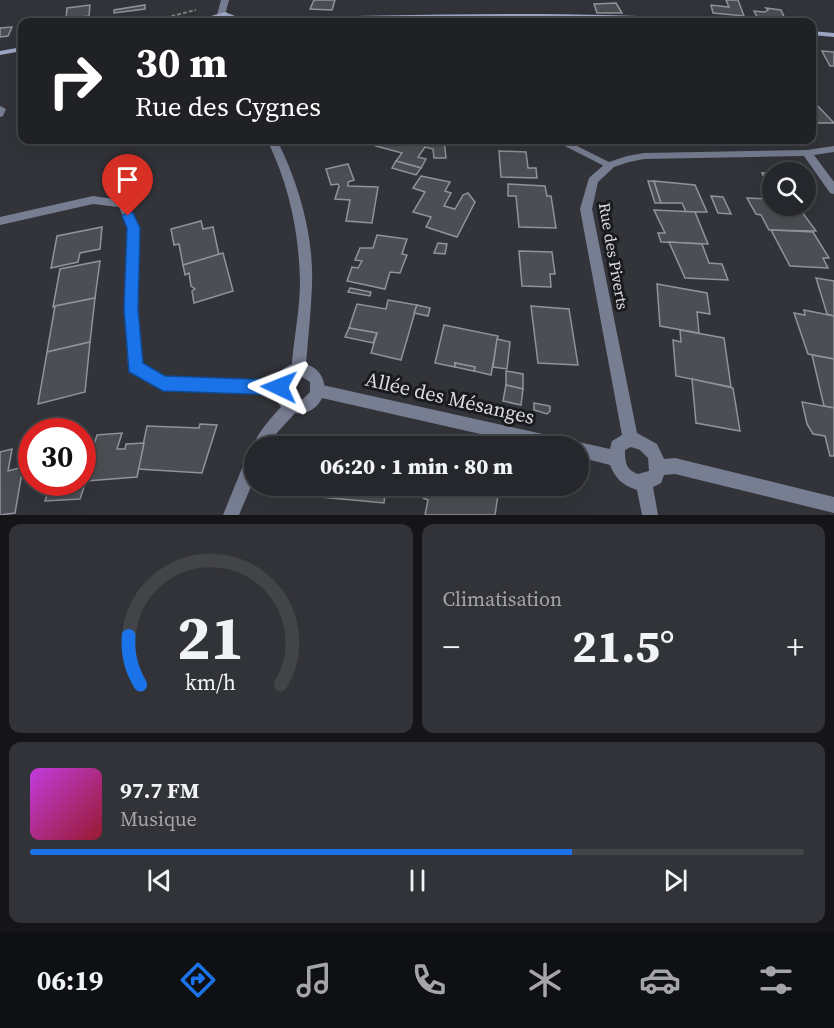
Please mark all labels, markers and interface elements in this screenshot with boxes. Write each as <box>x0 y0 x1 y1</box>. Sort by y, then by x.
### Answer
text: 30 m <box>135 33 228 91</box>
icon: right <box>36 42 114 120</box>
text: Rue des Cygnes <box>135 88 321 125</box>
pin <box>102 154 153 216</box>
map controls <box>762 162 816 216</box>
button: search <box>762 162 816 216</box>
icon: arrive <box>111 163 144 196</box>
street label: Rue des Piverts <box>594 201 634 311</box>
position arrow <box>247 355 311 419</box>
street label: Allée des Mésanges <box>363 365 537 431</box>
speed limit sign: 30 <box>18 418 96 496</box>
text: 06:20 · 1 min · 80 m <box>320 451 513 481</box>
text: Climatisation <box>443 585 562 613</box>
text: 21 <box>177 594 245 680</box>
text: 21.5° <box>572 615 675 677</box>
text: − <box>443 624 460 669</box>
text: + <box>787 624 804 669</box>
text: km/h <box>185 669 236 698</box>
text: 97.7 FM <box>120 775 199 805</box>
text: Musique <box>120 805 197 833</box>
icon: previous <box>143 864 176 897</box>
icon: pause <box>401 864 434 897</box>
icon: next <box>659 864 692 897</box>
icon: directions <box>177 959 219 1001</box>
icon: music <box>293 959 335 1001</box>
icon: phone <box>408 959 450 1001</box>
icon: climate <box>524 959 566 1001</box>
icon: car <box>639 959 681 1001</box>
icon: filters <box>755 959 797 1001</box>
text: 06:19 <box>37 962 103 999</box>

